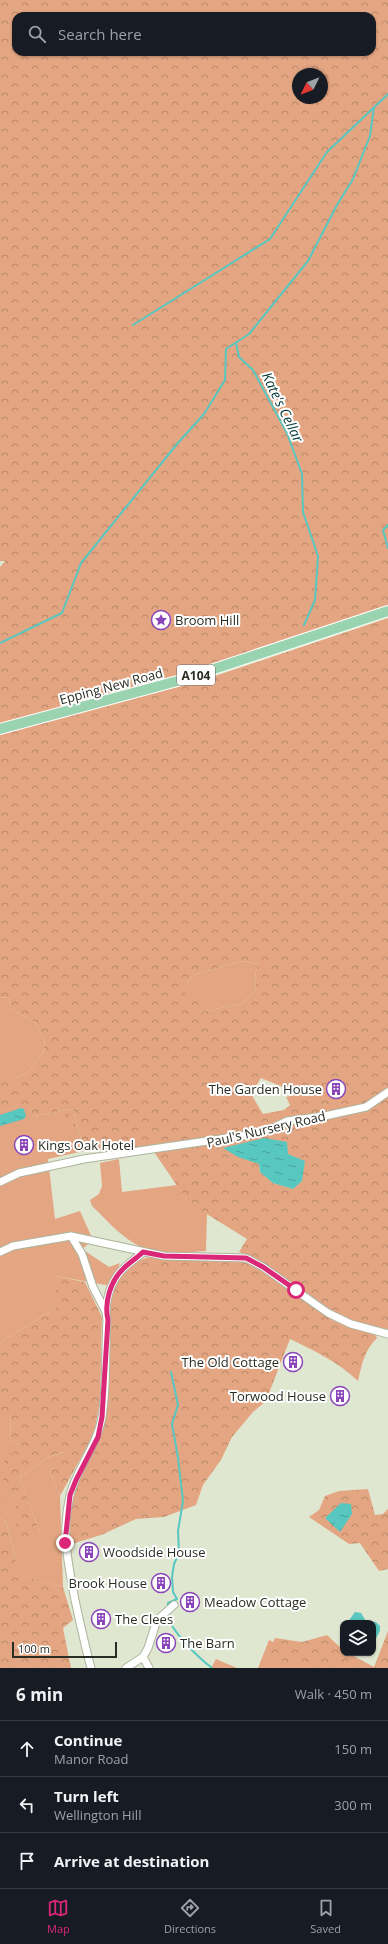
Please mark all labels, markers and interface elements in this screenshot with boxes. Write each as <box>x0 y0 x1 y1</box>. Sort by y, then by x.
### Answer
search box <box>12 12 376 56</box>
icon: search <box>26 23 48 45</box>
text: Search here <box>58 24 142 44</box>
north arrow <box>292 68 328 104</box>
water label: Kate's Cellar <box>258 369 308 446</box>
place icon: Broom Hill <box>150 609 172 631</box>
place label: Broom Hill <box>175 611 239 629</box>
street label: Epping New Road <box>57 664 165 708</box>
road number: A104 <box>177 665 215 685</box>
building icon: The Garden House <box>325 1078 347 1100</box>
place label: The Garden House <box>209 1080 322 1098</box>
street label: Paul's Nursery Road <box>205 1107 327 1151</box>
building icon: Kings Oak Hotel <box>13 1134 35 1156</box>
place label: Kings Oak Hotel <box>38 1136 134 1154</box>
route start <box>287 1281 305 1299</box>
building icon: The Old Cottage <box>282 1351 304 1373</box>
place label: The Old Cottage <box>182 1353 279 1371</box>
building icon: Torwood House <box>329 1385 351 1407</box>
place label: Torwood House <box>230 1387 326 1405</box>
route end <box>56 1534 74 1552</box>
building icon: Woodside House <box>78 1541 100 1563</box>
place label: Woodside House <box>103 1543 206 1561</box>
building icon: Brook House <box>150 1572 172 1594</box>
place label: Brook House <box>69 1574 147 1592</box>
building icon: Meadow Cottage <box>179 1591 201 1613</box>
place label: Meadow Cottage <box>204 1593 306 1611</box>
building icon: The Clees <box>90 1608 112 1630</box>
place label: The Clees <box>115 1610 173 1628</box>
map controls <box>340 1620 376 1656</box>
button: layers <box>340 1620 376 1656</box>
building icon: The Barn <box>155 1632 177 1654</box>
place label: The Barn <box>180 1634 235 1652</box>
scale bar <box>12 1640 117 1659</box>
text: 100 m <box>18 1641 50 1656</box>
text: 6 min <box>16 1683 63 1706</box>
text: Walk · 450 m <box>295 1685 372 1703</box>
text: Continue <box>54 1730 122 1750</box>
icon: ahead <box>16 1738 38 1760</box>
text: 150 m <box>334 1740 372 1758</box>
text: Manor Road <box>54 1750 128 1768</box>
text: Turn left <box>54 1786 119 1806</box>
icon: left <box>16 1794 38 1816</box>
text: 300 m <box>334 1796 372 1814</box>
text: Wellington Hill <box>54 1806 141 1824</box>
icon: arrive <box>16 1850 38 1872</box>
text: Arrive at destination <box>54 1851 209 1871</box>
tab: Map <box>47 1897 70 1936</box>
tab: Directions <box>164 1897 216 1936</box>
tab: Saved <box>310 1897 341 1936</box>

